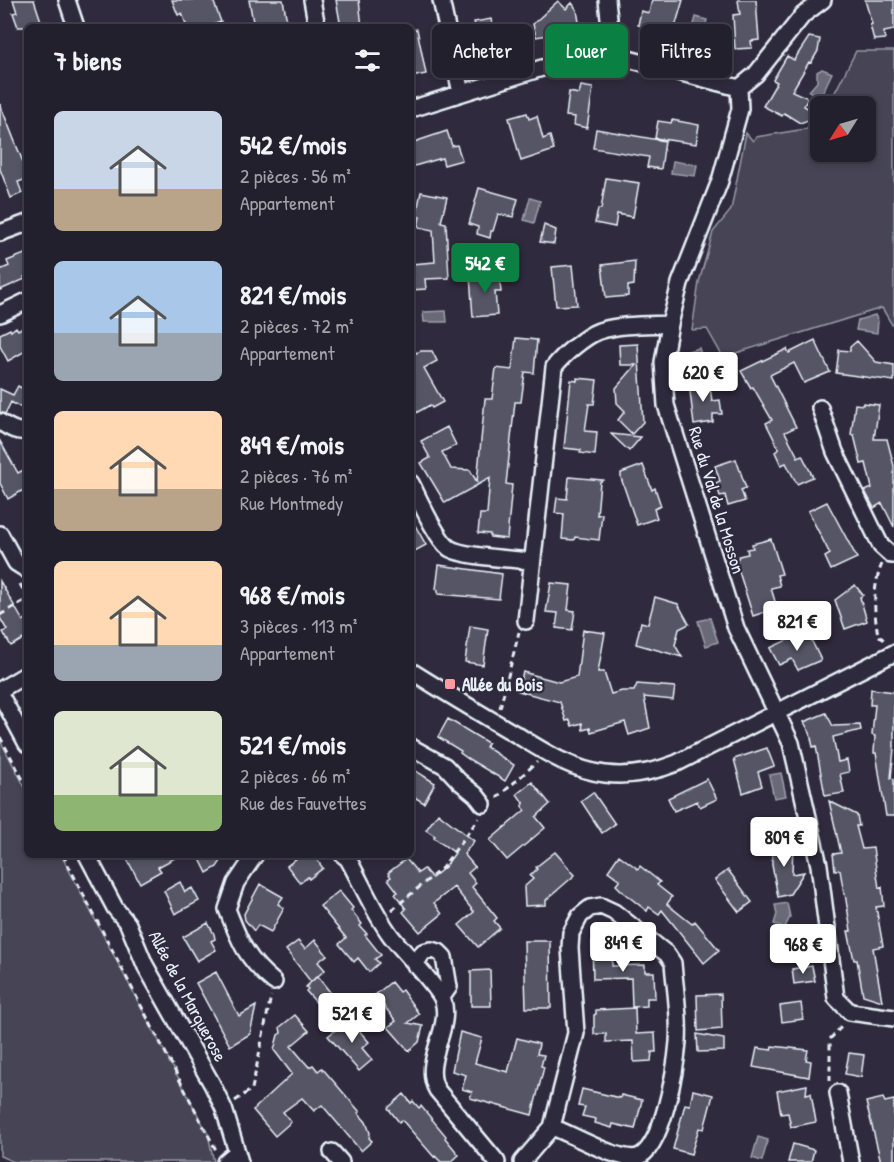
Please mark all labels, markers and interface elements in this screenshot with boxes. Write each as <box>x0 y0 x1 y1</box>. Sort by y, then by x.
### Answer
chip: Acheter <box>432 24 533 78</box>
chip: Louer <box>545 24 628 78</box>
chip: Filtres <box>640 24 732 78</box>
text: 7 biens <box>54 43 122 78</box>
icon: filters <box>351 44 384 77</box>
north arrow <box>810 96 876 162</box>
map controls <box>810 96 876 162</box>
text: 542 €/mois <box>240 127 346 162</box>
icon: home <box>102 135 174 207</box>
text: 2 pièces · 56 m² <box>240 162 351 189</box>
text: Appartement <box>240 189 335 216</box>
pin: 542 € <box>443 243 527 294</box>
text: 542 € <box>465 249 505 276</box>
text: 821 €/mois <box>240 277 346 312</box>
icon: home <box>102 285 174 357</box>
text: 2 pièces · 72 m² <box>240 312 354 339</box>
text: Appartement <box>240 339 335 366</box>
pin: 620 € <box>661 352 745 403</box>
text: 620 € <box>683 358 723 385</box>
street label: Rue du Val de la Mosson <box>683 423 751 577</box>
text: 849 €/mois <box>240 427 344 462</box>
icon: home <box>102 435 174 507</box>
text: 2 pièces · 76 m² <box>240 462 352 489</box>
text: Rue Montmedy <box>240 489 343 516</box>
text: 968 €/mois <box>240 577 345 612</box>
icon: home <box>102 585 174 657</box>
pin: 821 € <box>755 601 839 652</box>
text: 821 € <box>777 607 817 634</box>
text: 3 pièces · 113 m² <box>240 612 357 639</box>
text: Appartement <box>240 639 335 666</box>
place label: Allée du Bois <box>462 672 543 697</box>
marker: Allée du Bois <box>443 677 457 691</box>
text: 521 €/mois <box>240 727 346 762</box>
icon: home <box>102 735 174 807</box>
text: 2 pièces · 66 m² <box>240 762 350 789</box>
text: Rue des Fauvettes <box>240 789 366 816</box>
pin: 809 € <box>742 817 826 868</box>
text: 809 € <box>764 823 804 850</box>
pin: 849 € <box>581 922 665 973</box>
pin: 968 € <box>761 924 845 975</box>
street label: Allée de la Marquerose <box>143 926 233 1066</box>
text: 849 € <box>604 928 642 955</box>
text: 968 € <box>784 930 822 957</box>
pin: 521 € <box>310 993 394 1044</box>
text: 521 € <box>332 999 372 1026</box>

